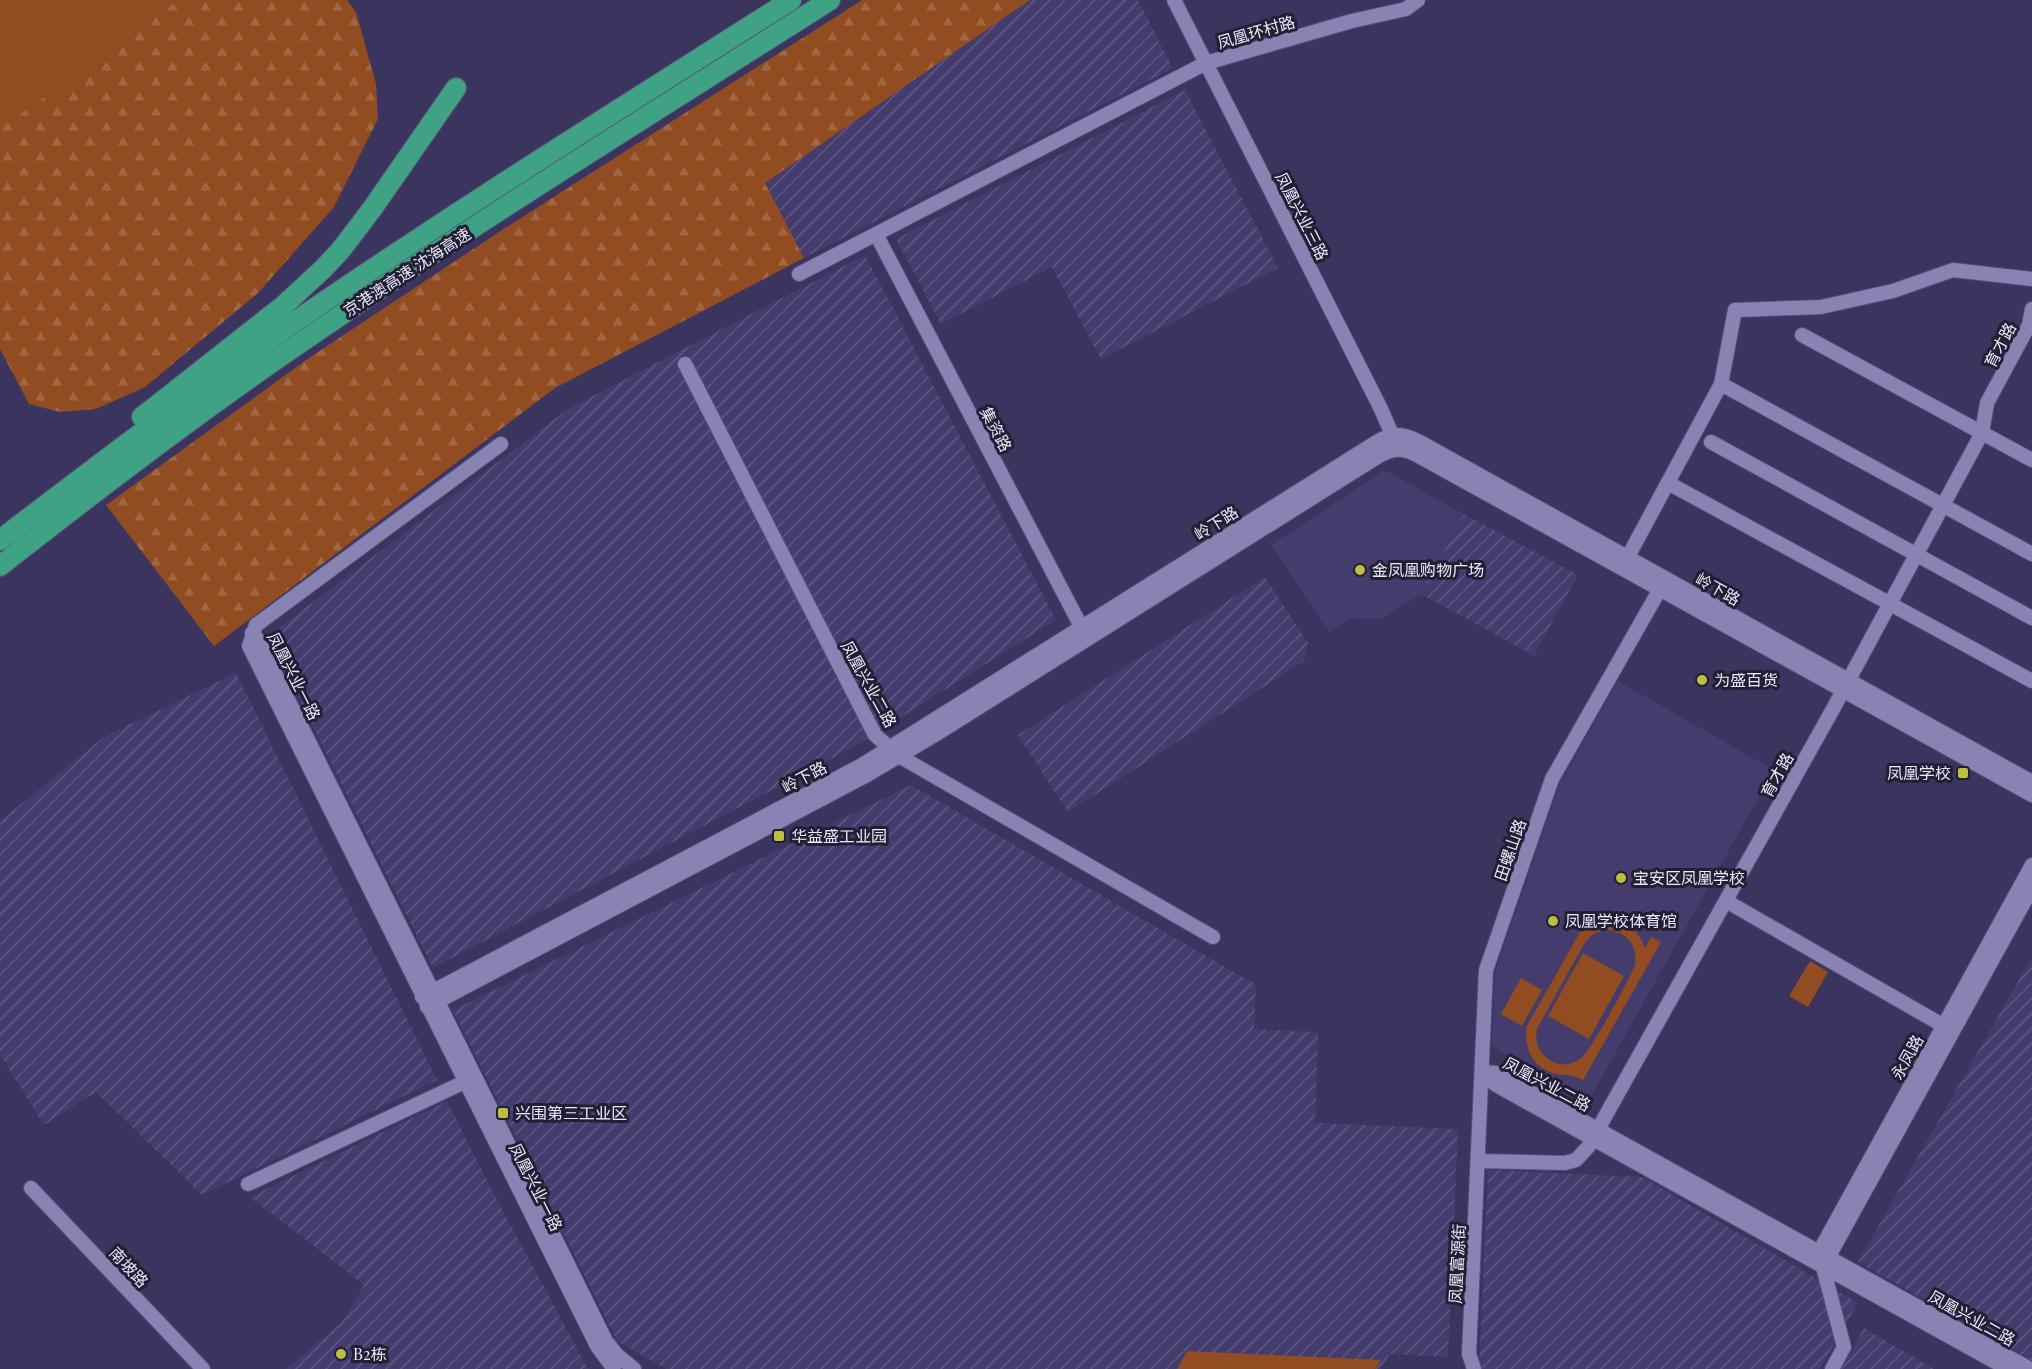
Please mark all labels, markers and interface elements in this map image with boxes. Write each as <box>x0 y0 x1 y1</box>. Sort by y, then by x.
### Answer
street label: 凤凰环村路 <box>1215 10 1297 53</box>
street label: 凤凰兴业三路 <box>1271 168 1334 263</box>
street label: 京港澳高速 沈海高速 <box>339 222 475 321</box>
street label: 育才路 <box>1979 319 2020 371</box>
street label: 集资路 <box>976 403 1017 455</box>
street label: 岭下路 <box>1190 501 1242 544</box>
place label: 金凤凰购物广场 <box>1372 559 1484 580</box>
marker: 金凤凰购物广场 <box>1353 563 1367 577</box>
street label: 岭下路 <box>1692 568 1744 609</box>
street label: 凤凰兴业一路 <box>263 628 326 723</box>
street label: 凤凰兴业二路 <box>837 637 902 731</box>
place label: 为盛百货 <box>1714 669 1778 690</box>
marker: 为盛百货 <box>1695 673 1709 687</box>
street label: 育才路 <box>1756 749 1797 801</box>
street label: 岭下路 <box>778 756 830 797</box>
place label: 凤凰学校 <box>1887 762 1951 783</box>
marker: 凤凰学校 <box>1956 766 1970 780</box>
street label: 田螺山路 <box>1489 816 1530 884</box>
place label: 华益盛工业园 <box>791 825 887 846</box>
marker: 华益盛工业园 <box>772 829 786 843</box>
place label: 宝安区凤凰学校 <box>1633 867 1745 888</box>
marker: 宝安区凤凰学校 <box>1614 871 1628 885</box>
place label: 凤凰学校体育馆 <box>1565 910 1677 931</box>
marker: 凤凰学校体育馆 <box>1546 914 1560 928</box>
street label: 永凤路 <box>1886 1031 1927 1083</box>
street label: 凤凰兴业二路 <box>1500 1052 1595 1115</box>
place label: 兴围第三工业区 <box>515 1102 627 1123</box>
marker: 兴围第三工业区 <box>496 1106 510 1120</box>
street label: 凤凰兴业一路 <box>505 1139 568 1234</box>
street label: 凤凰富源街 <box>1444 1223 1469 1304</box>
street label: 南坡路 <box>105 1242 153 1291</box>
street label: 凤凰兴业二路 <box>1925 1285 2019 1350</box>
place label: B2栋 <box>353 1343 387 1364</box>
marker: B2栋 <box>334 1347 348 1361</box>

